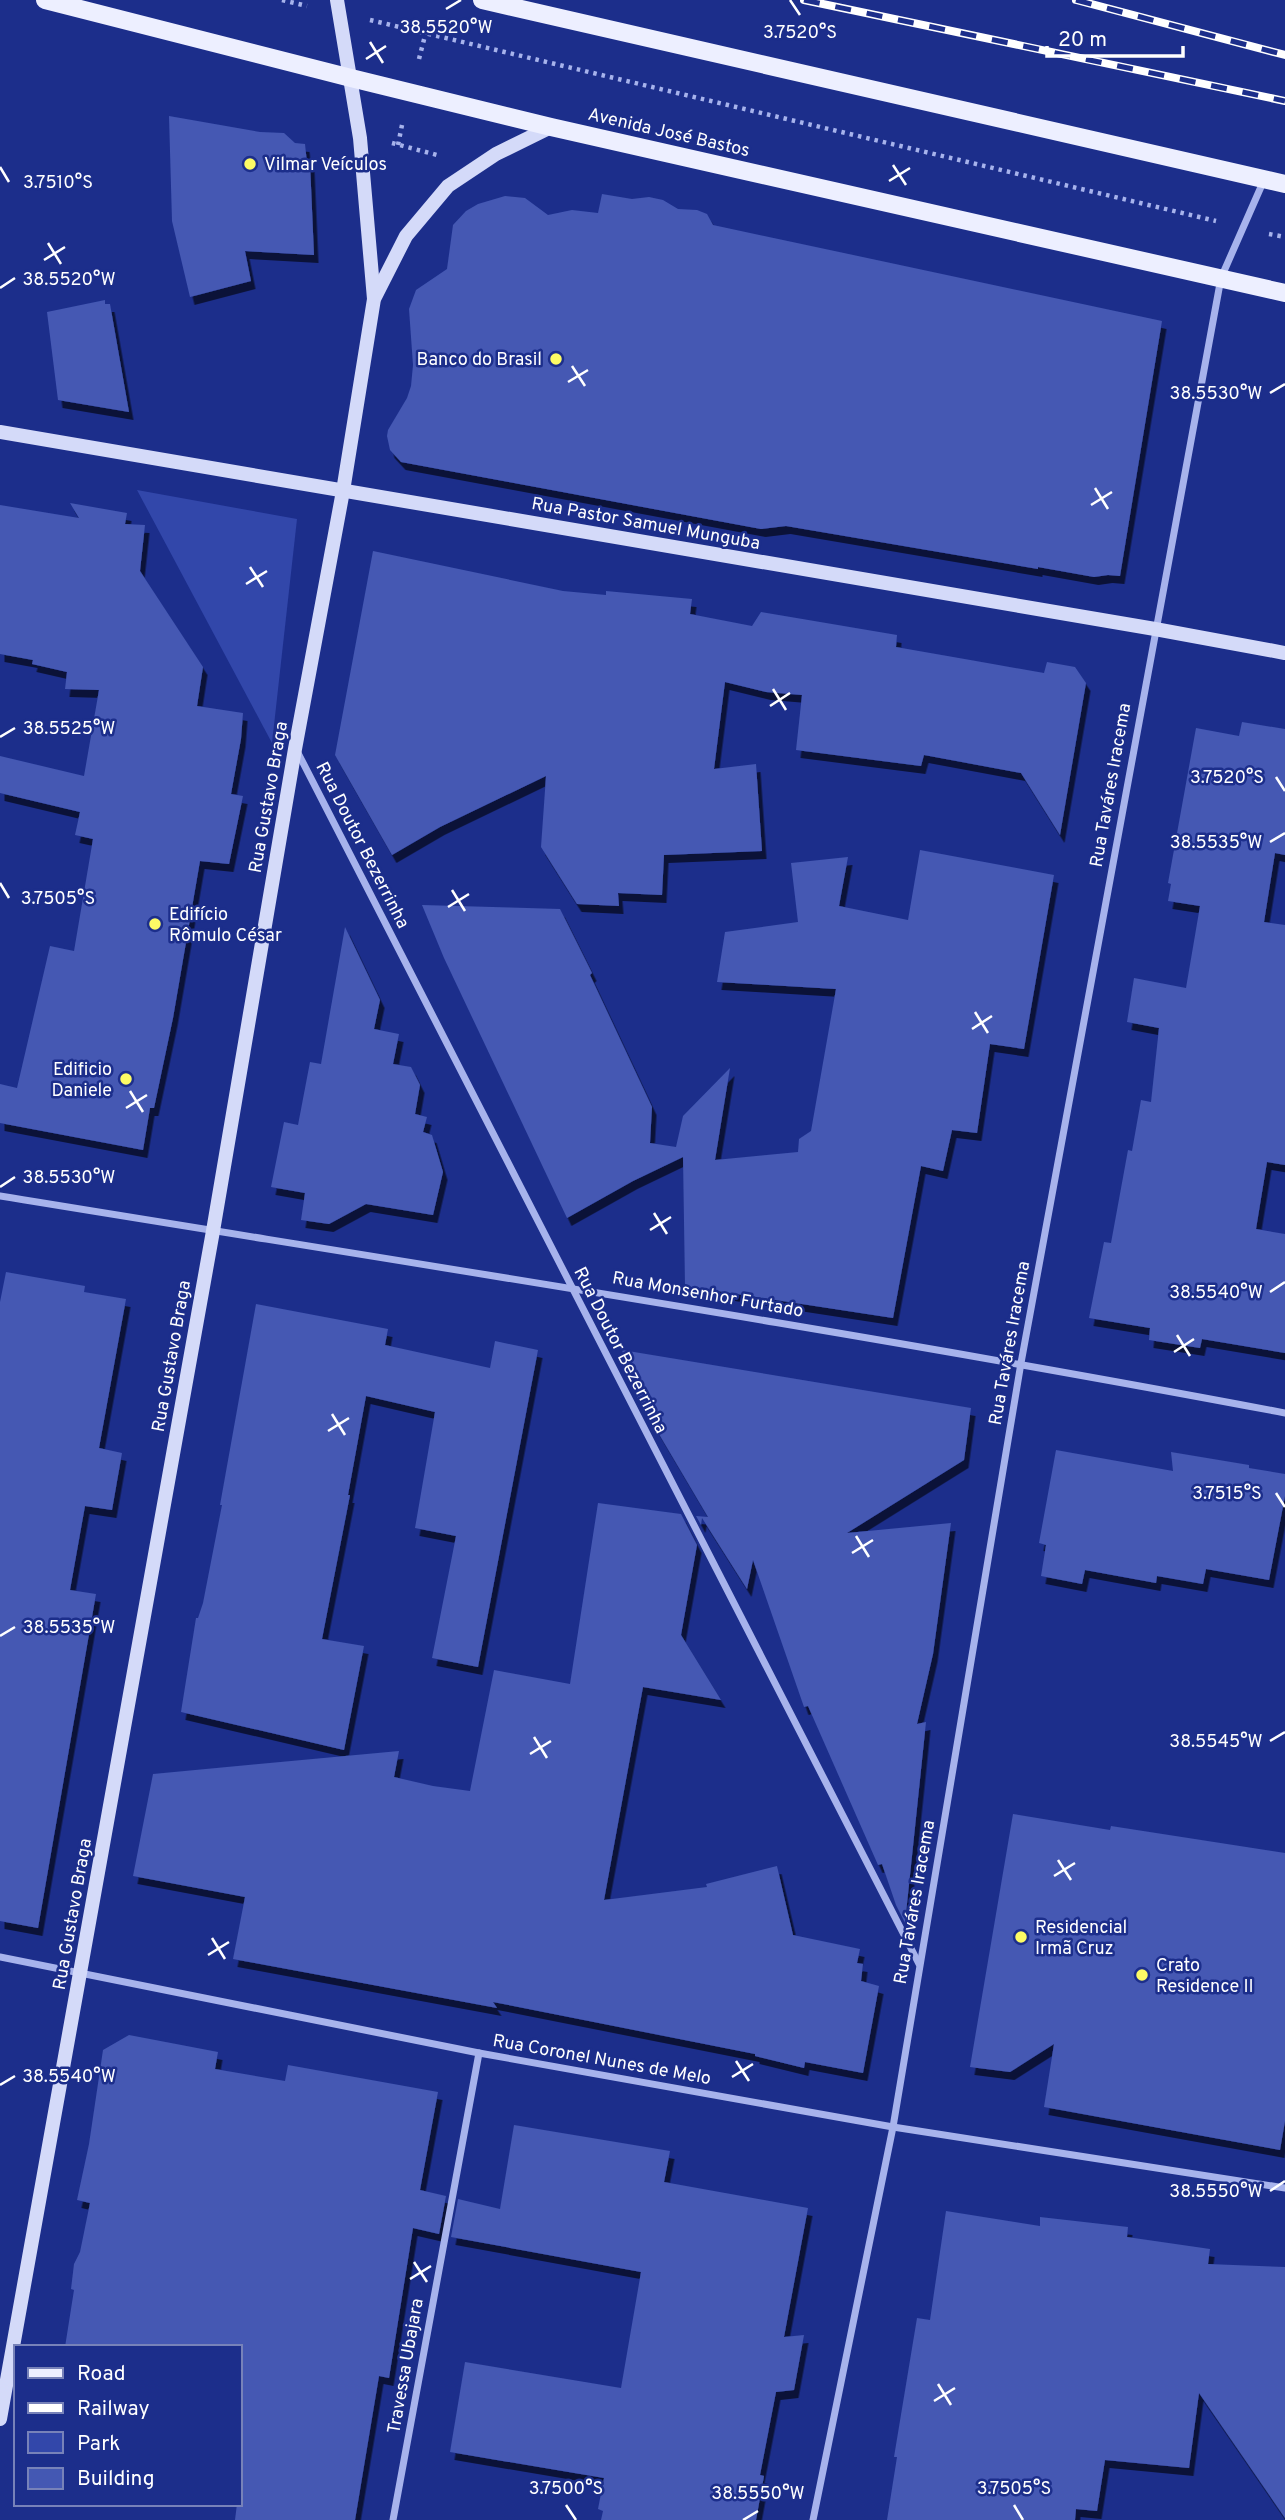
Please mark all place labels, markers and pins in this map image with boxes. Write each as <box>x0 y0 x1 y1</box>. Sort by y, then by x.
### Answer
place label: Vilmar Veículos <box>264 154 387 177</box>
marker: Vilmar Veículos <box>242 156 258 172</box>
place label: Banco do Brasil <box>416 349 542 372</box>
marker: Banco do Brasil <box>548 351 564 367</box>
place label: Edifício Rômulo César <box>169 904 282 948</box>
marker: Edifício Rômulo César <box>147 916 163 932</box>
place label: Edificio Daniele <box>52 1059 112 1103</box>
marker: Edificio Daniele <box>118 1071 134 1087</box>
place label: Residencial Irmã Cruz <box>1035 1917 1127 1961</box>
marker: Residencial Irmã Cruz <box>1013 1929 1029 1945</box>
place label: Crato Residence II <box>1156 1955 1254 1999</box>
marker: Crato Residence II <box>1134 1967 1150 1983</box>

